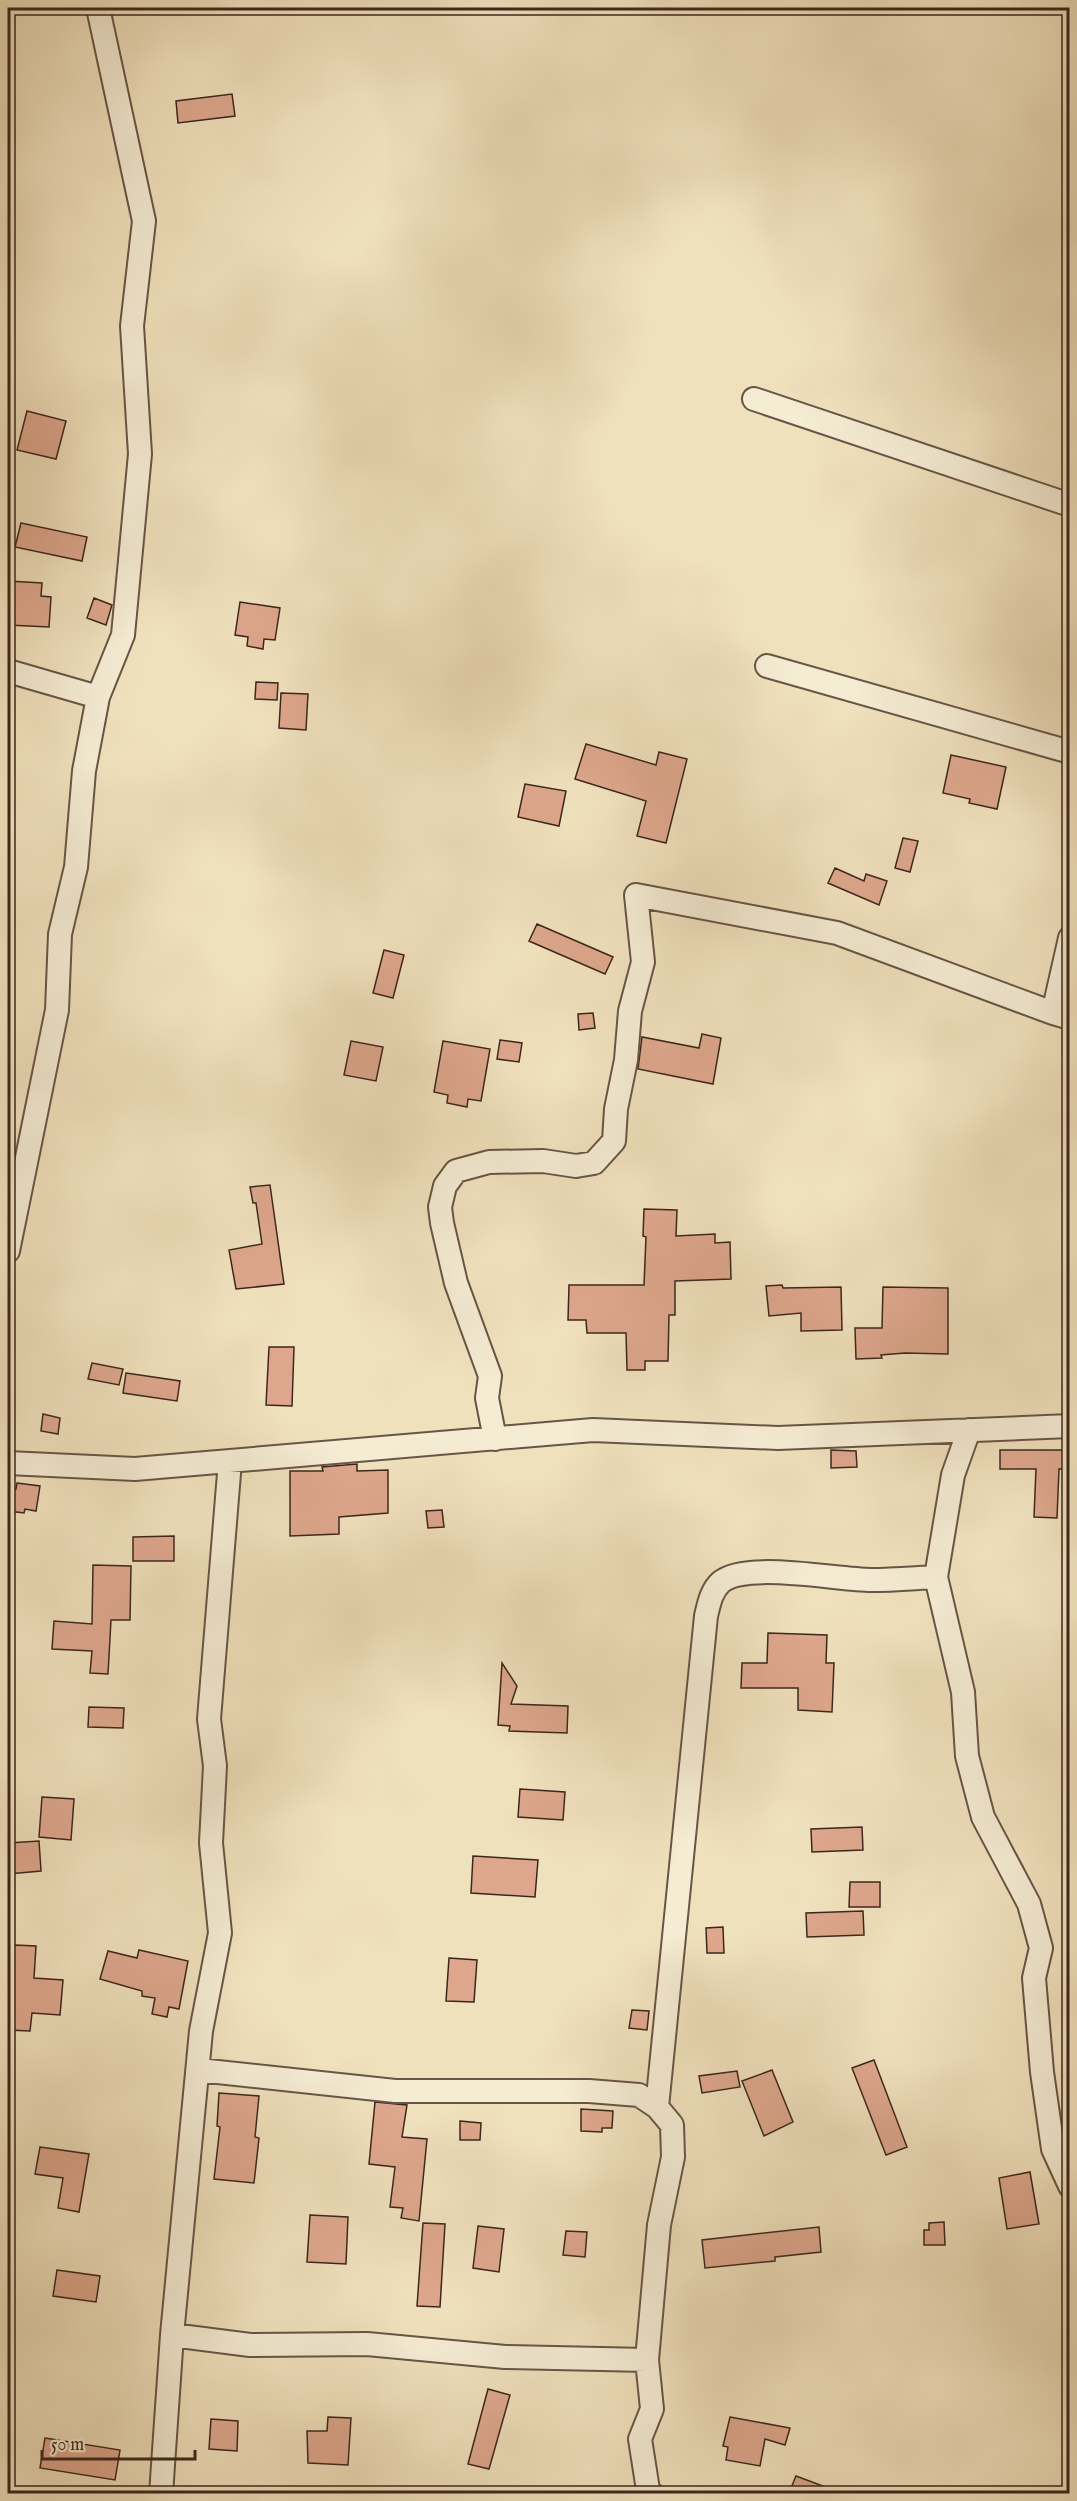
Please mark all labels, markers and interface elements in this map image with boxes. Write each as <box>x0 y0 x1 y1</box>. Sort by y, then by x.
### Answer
scale bar <box>42 2423 195 2461</box>
text: 50 m <box>51 2434 84 2457</box>

